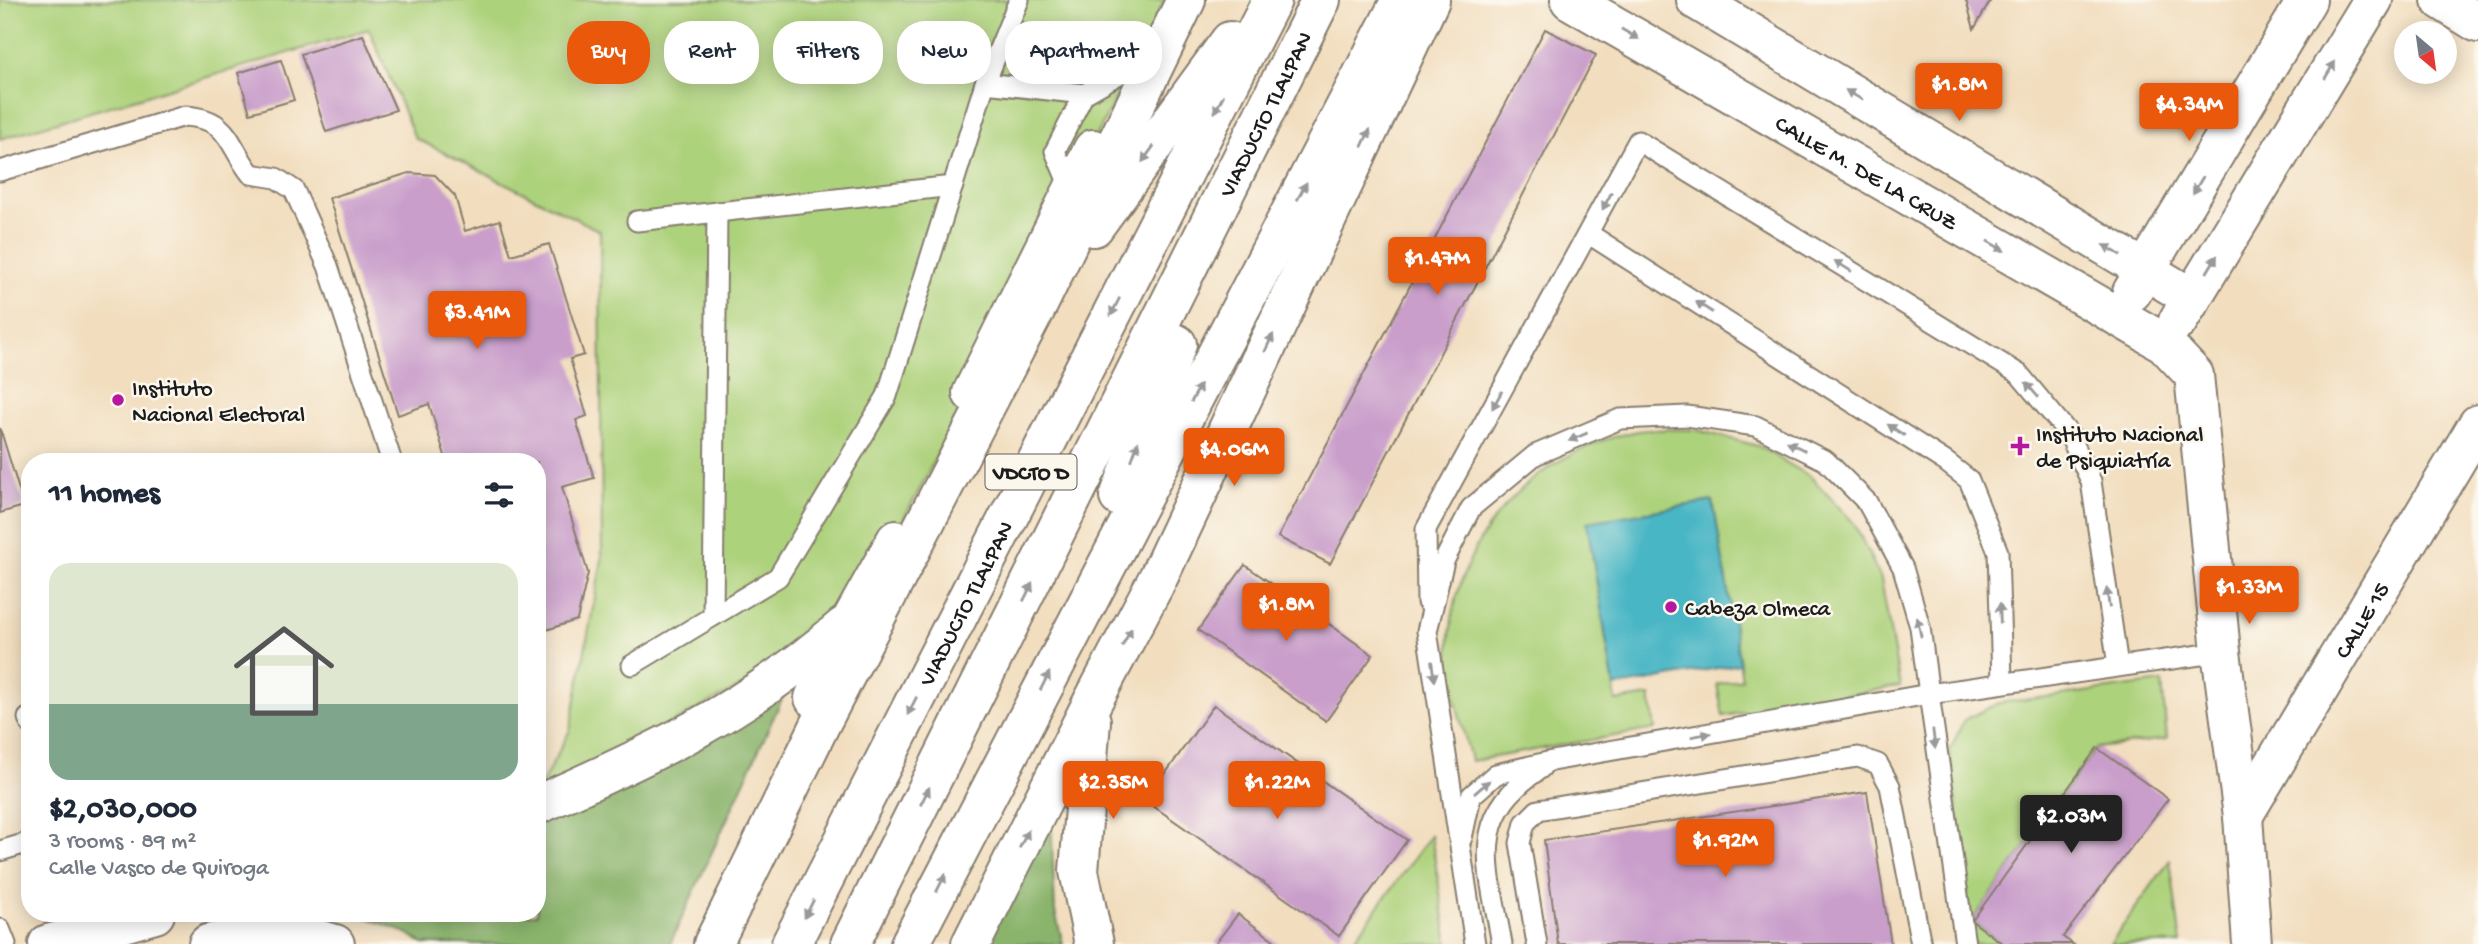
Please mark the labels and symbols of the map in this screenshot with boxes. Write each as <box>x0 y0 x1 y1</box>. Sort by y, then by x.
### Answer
north arrow <box>2394 21 2457 84</box>
street label: VIADUCTO TLALPAN <box>1214 28 1320 203</box>
one-way arrow <box>1620 28 1639 40</box>
one-way arrow <box>2324 60 2337 79</box>
pin: $1.8M <box>1910 64 2008 123</box>
pin: $4.34M <box>2132 83 2246 143</box>
one-way arrow <box>1845 89 1864 101</box>
one-way arrow <box>1213 95 1225 115</box>
street label: CALLE M. DE LA CRUZ <box>1769 111 1962 238</box>
one-way arrow <box>1360 128 1371 148</box>
one-way arrow <box>1141 145 1155 163</box>
one-way arrow <box>2192 176 2204 195</box>
one-way arrow <box>1296 182 1308 201</box>
one-way arrow <box>1601 191 1612 211</box>
pin: $1.47M <box>1380 238 1494 297</box>
one-way arrow <box>1987 240 2006 252</box>
one-way arrow <box>2103 244 2122 256</box>
one-way arrow <box>2206 255 2218 274</box>
one-way arrow <box>1833 260 1852 273</box>
pin: $3.41M <box>420 292 534 351</box>
one-way arrow <box>1110 297 1121 317</box>
one-way arrow <box>1694 301 1713 314</box>
one-way arrow <box>1264 333 1275 354</box>
place label: Instituto Nacional Electoral <box>132 377 305 430</box>
one-way arrow <box>2025 382 2040 399</box>
one-way arrow <box>1190 383 1202 403</box>
one-way arrow <box>1491 390 1503 410</box>
marker: Instituto Nacional Electoral <box>110 392 126 408</box>
one-way arrow <box>1886 423 1905 436</box>
place label: Instituto Nacional de Psiquiatría <box>2036 423 2204 476</box>
pin: $4.06M <box>1177 428 1291 488</box>
one-way arrow <box>1567 432 1588 443</box>
marker: Instituto Nacional de Psiquiatría <box>2010 436 2030 456</box>
one-way arrow <box>1786 440 1806 452</box>
one-way arrow <box>1130 441 1141 462</box>
road number: VDCTO D <box>986 454 1076 490</box>
street label: VIADUCTO TLALPAN <box>914 517 1021 692</box>
pin: $1.33M <box>2192 566 2306 626</box>
street label: CALLE 15 <box>2331 578 2397 664</box>
one-way arrow <box>1022 582 1033 602</box>
pin: $1.8M <box>1237 584 1335 643</box>
one-way arrow <box>2103 587 2114 609</box>
place label: Cabeza Olmeca <box>1685 597 1832 624</box>
marker: Cabeza Olmeca <box>1663 599 1679 615</box>
one-way arrow <box>1994 602 2006 624</box>
one-way arrow <box>1913 616 1924 638</box>
one-way arrow <box>1121 627 1133 646</box>
one-way arrow <box>1428 660 1439 682</box>
one-way arrow <box>1039 671 1050 691</box>
one-way arrow <box>906 696 918 716</box>
one-way arrow <box>1929 728 1940 750</box>
one-way arrow <box>1690 729 1712 740</box>
pin: $2.35M <box>1056 762 1170 821</box>
pin: $1.22M <box>1220 762 1334 821</box>
one-way arrow <box>1473 780 1490 795</box>
one-way arrow <box>919 785 931 805</box>
pin: $2.03M <box>2014 796 2128 855</box>
pin: $1.92M <box>1668 820 1782 879</box>
one-way arrow <box>1018 829 1029 849</box>
one-way arrow <box>935 873 946 893</box>
one-way arrow <box>803 899 814 919</box>

